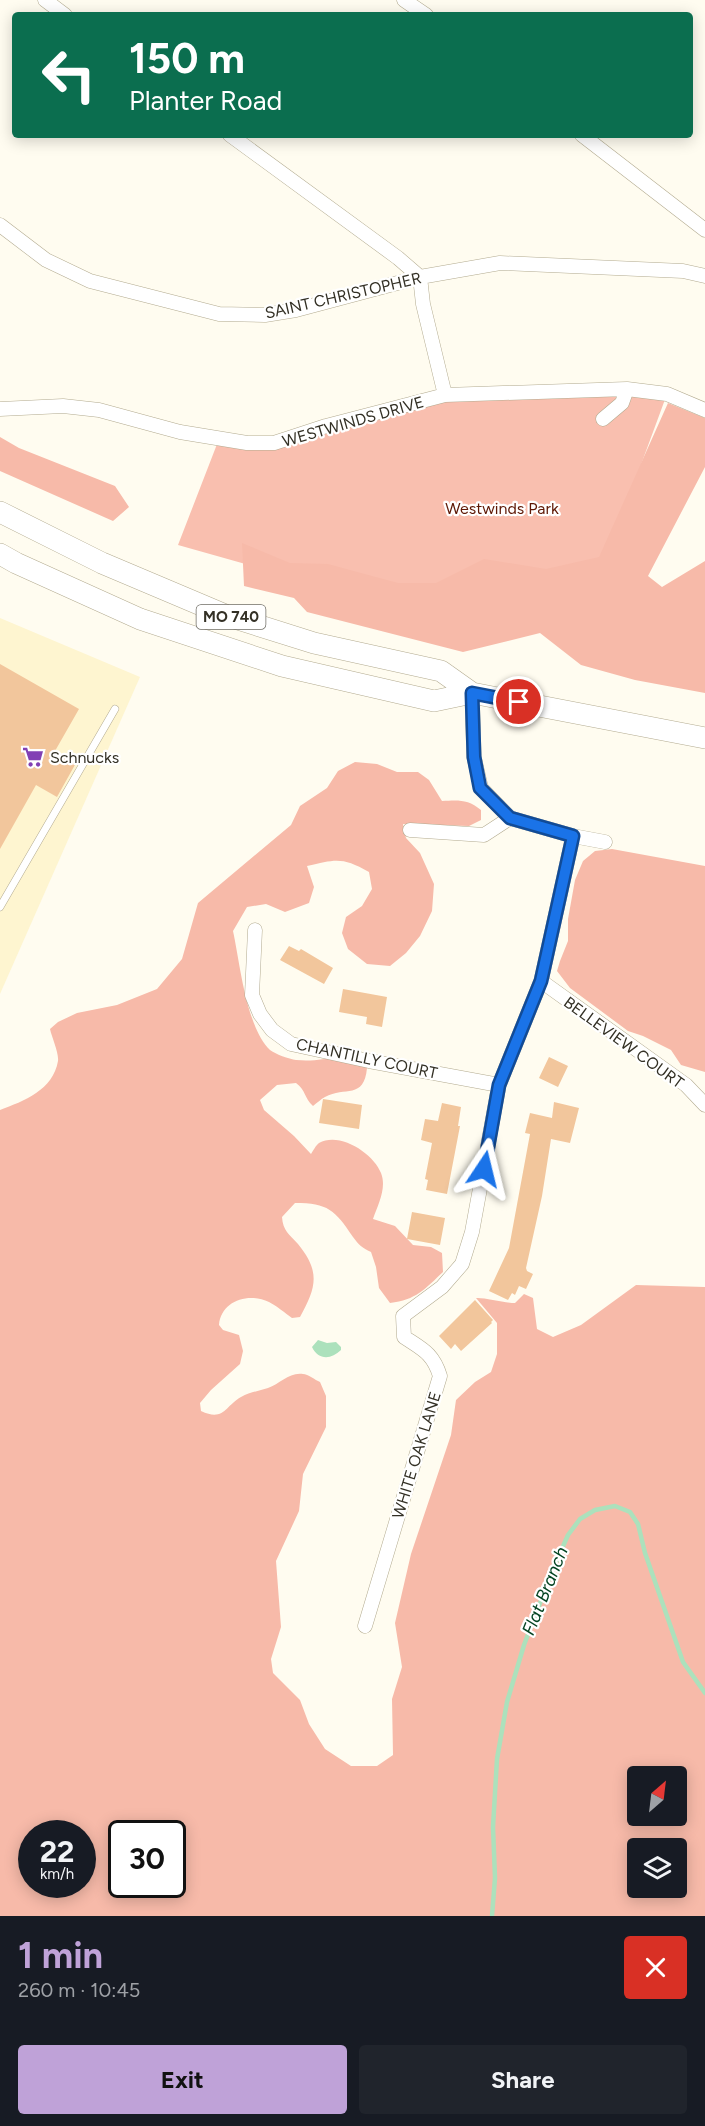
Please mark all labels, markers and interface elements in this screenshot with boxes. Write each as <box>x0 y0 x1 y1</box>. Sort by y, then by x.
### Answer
text: 150 m <box>129 33 245 84</box>
icon: left <box>30 36 108 114</box>
text: Planter Road <box>129 84 282 117</box>
street label: SAINT CHRISTOPHER <box>263 268 423 323</box>
street label: WESTWINDS DRIVE <box>280 392 426 451</box>
park label: Westwinds Park <box>445 499 559 518</box>
road number: MO 740 <box>196 605 266 629</box>
pin <box>493 676 544 727</box>
icon: arrive <box>502 685 535 718</box>
supermarket icon: Schnucks <box>21 745 45 769</box>
place label: Schnucks <box>50 748 119 767</box>
street label: BELLEVIEW COURT <box>560 993 688 1092</box>
street label: CHANTILLY COURT <box>294 1034 439 1083</box>
position arrow <box>452 1137 516 1201</box>
street label: WHITE OAK LANE <box>388 1389 445 1521</box>
water label: Flat Branch <box>517 1544 573 1638</box>
north arrow <box>627 1766 687 1826</box>
map controls <box>627 1766 687 1898</box>
speed limit sign: 30 <box>108 1820 186 1898</box>
text: 22 <box>40 1833 74 1870</box>
button: layers <box>627 1838 687 1898</box>
text: km/h <box>40 1865 74 1883</box>
text: 1 min <box>18 1934 103 1977</box>
button: close <box>624 1936 687 1999</box>
text: 260 m · 10:45 <box>18 1978 140 2002</box>
button: Exit <box>18 2045 347 2114</box>
button: Share <box>359 2045 687 2114</box>

